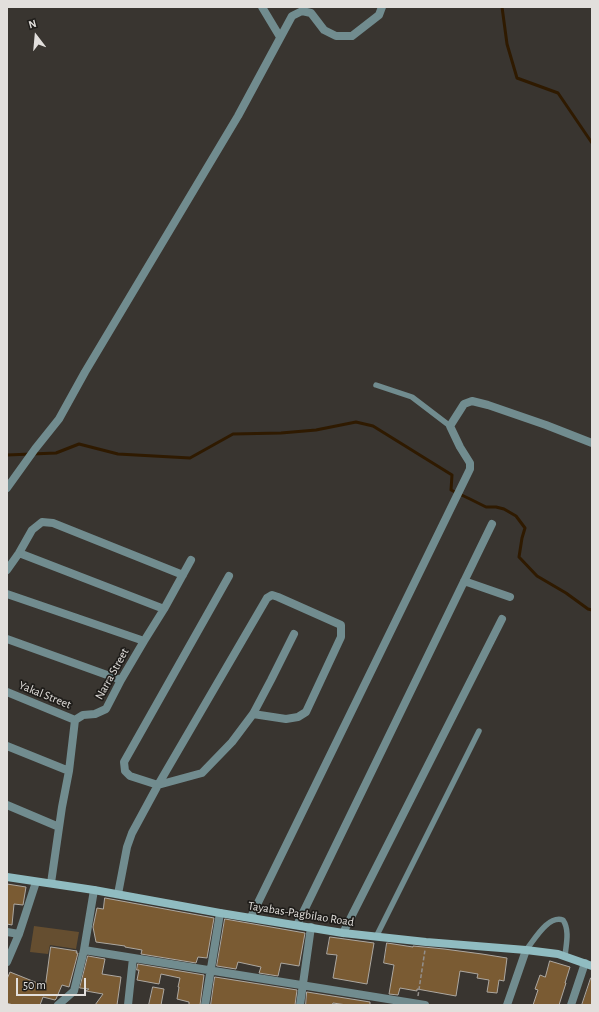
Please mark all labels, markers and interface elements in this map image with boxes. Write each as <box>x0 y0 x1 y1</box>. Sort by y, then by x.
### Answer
north arrow <box>16 16 56 56</box>
text: N <box>27 18 38 30</box>
street label: Narra Street <box>92 646 132 702</box>
street label: Yakal Street <box>17 678 73 712</box>
street label: Tayabas-Pagbilao Road <box>247 899 355 929</box>
scale bar <box>18 970 88 996</box>
text: 50 m <box>23 979 46 991</box>

